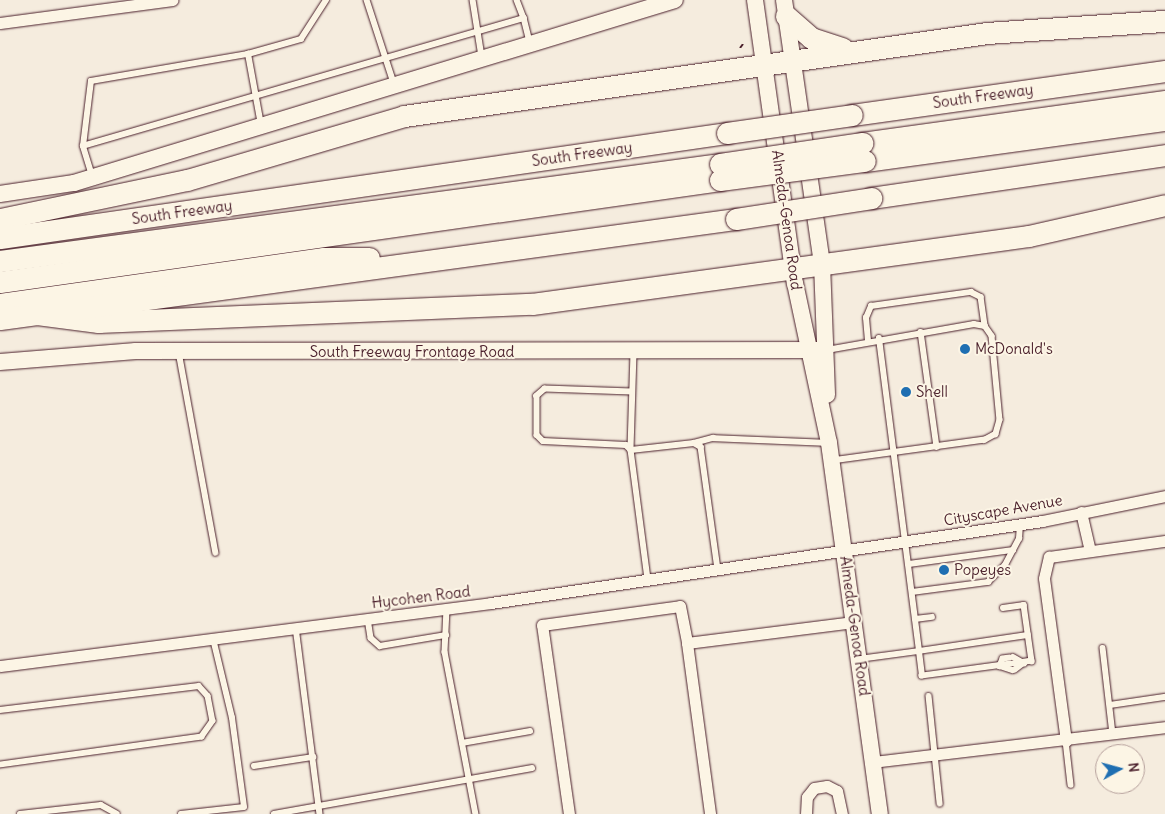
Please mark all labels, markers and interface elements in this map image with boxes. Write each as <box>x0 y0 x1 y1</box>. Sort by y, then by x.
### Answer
street label: South Freeway <box>932 80 1034 112</box>
street label: South Freeway <box>531 138 633 170</box>
street label: Almeda-Genoa Road <box>768 149 806 291</box>
street label: South Freeway <box>131 196 233 228</box>
place label: McDonald's <box>975 340 1053 358</box>
street label: South Freeway Frontage Road <box>310 343 514 361</box>
marker: McDonald's <box>959 343 971 355</box>
place label: Shell <box>916 383 948 401</box>
marker: Shell <box>900 386 912 398</box>
street label: Cityscape Avenue <box>942 491 1064 529</box>
street label: Almeda-Genoa Road <box>836 555 874 697</box>
place label: Popeyes <box>954 561 1011 579</box>
marker: Popeyes <box>938 564 950 576</box>
street label: Hycohen Road <box>371 582 471 612</box>
north arrow <box>1095 744 1145 794</box>
text: N <box>1124 761 1143 773</box>

